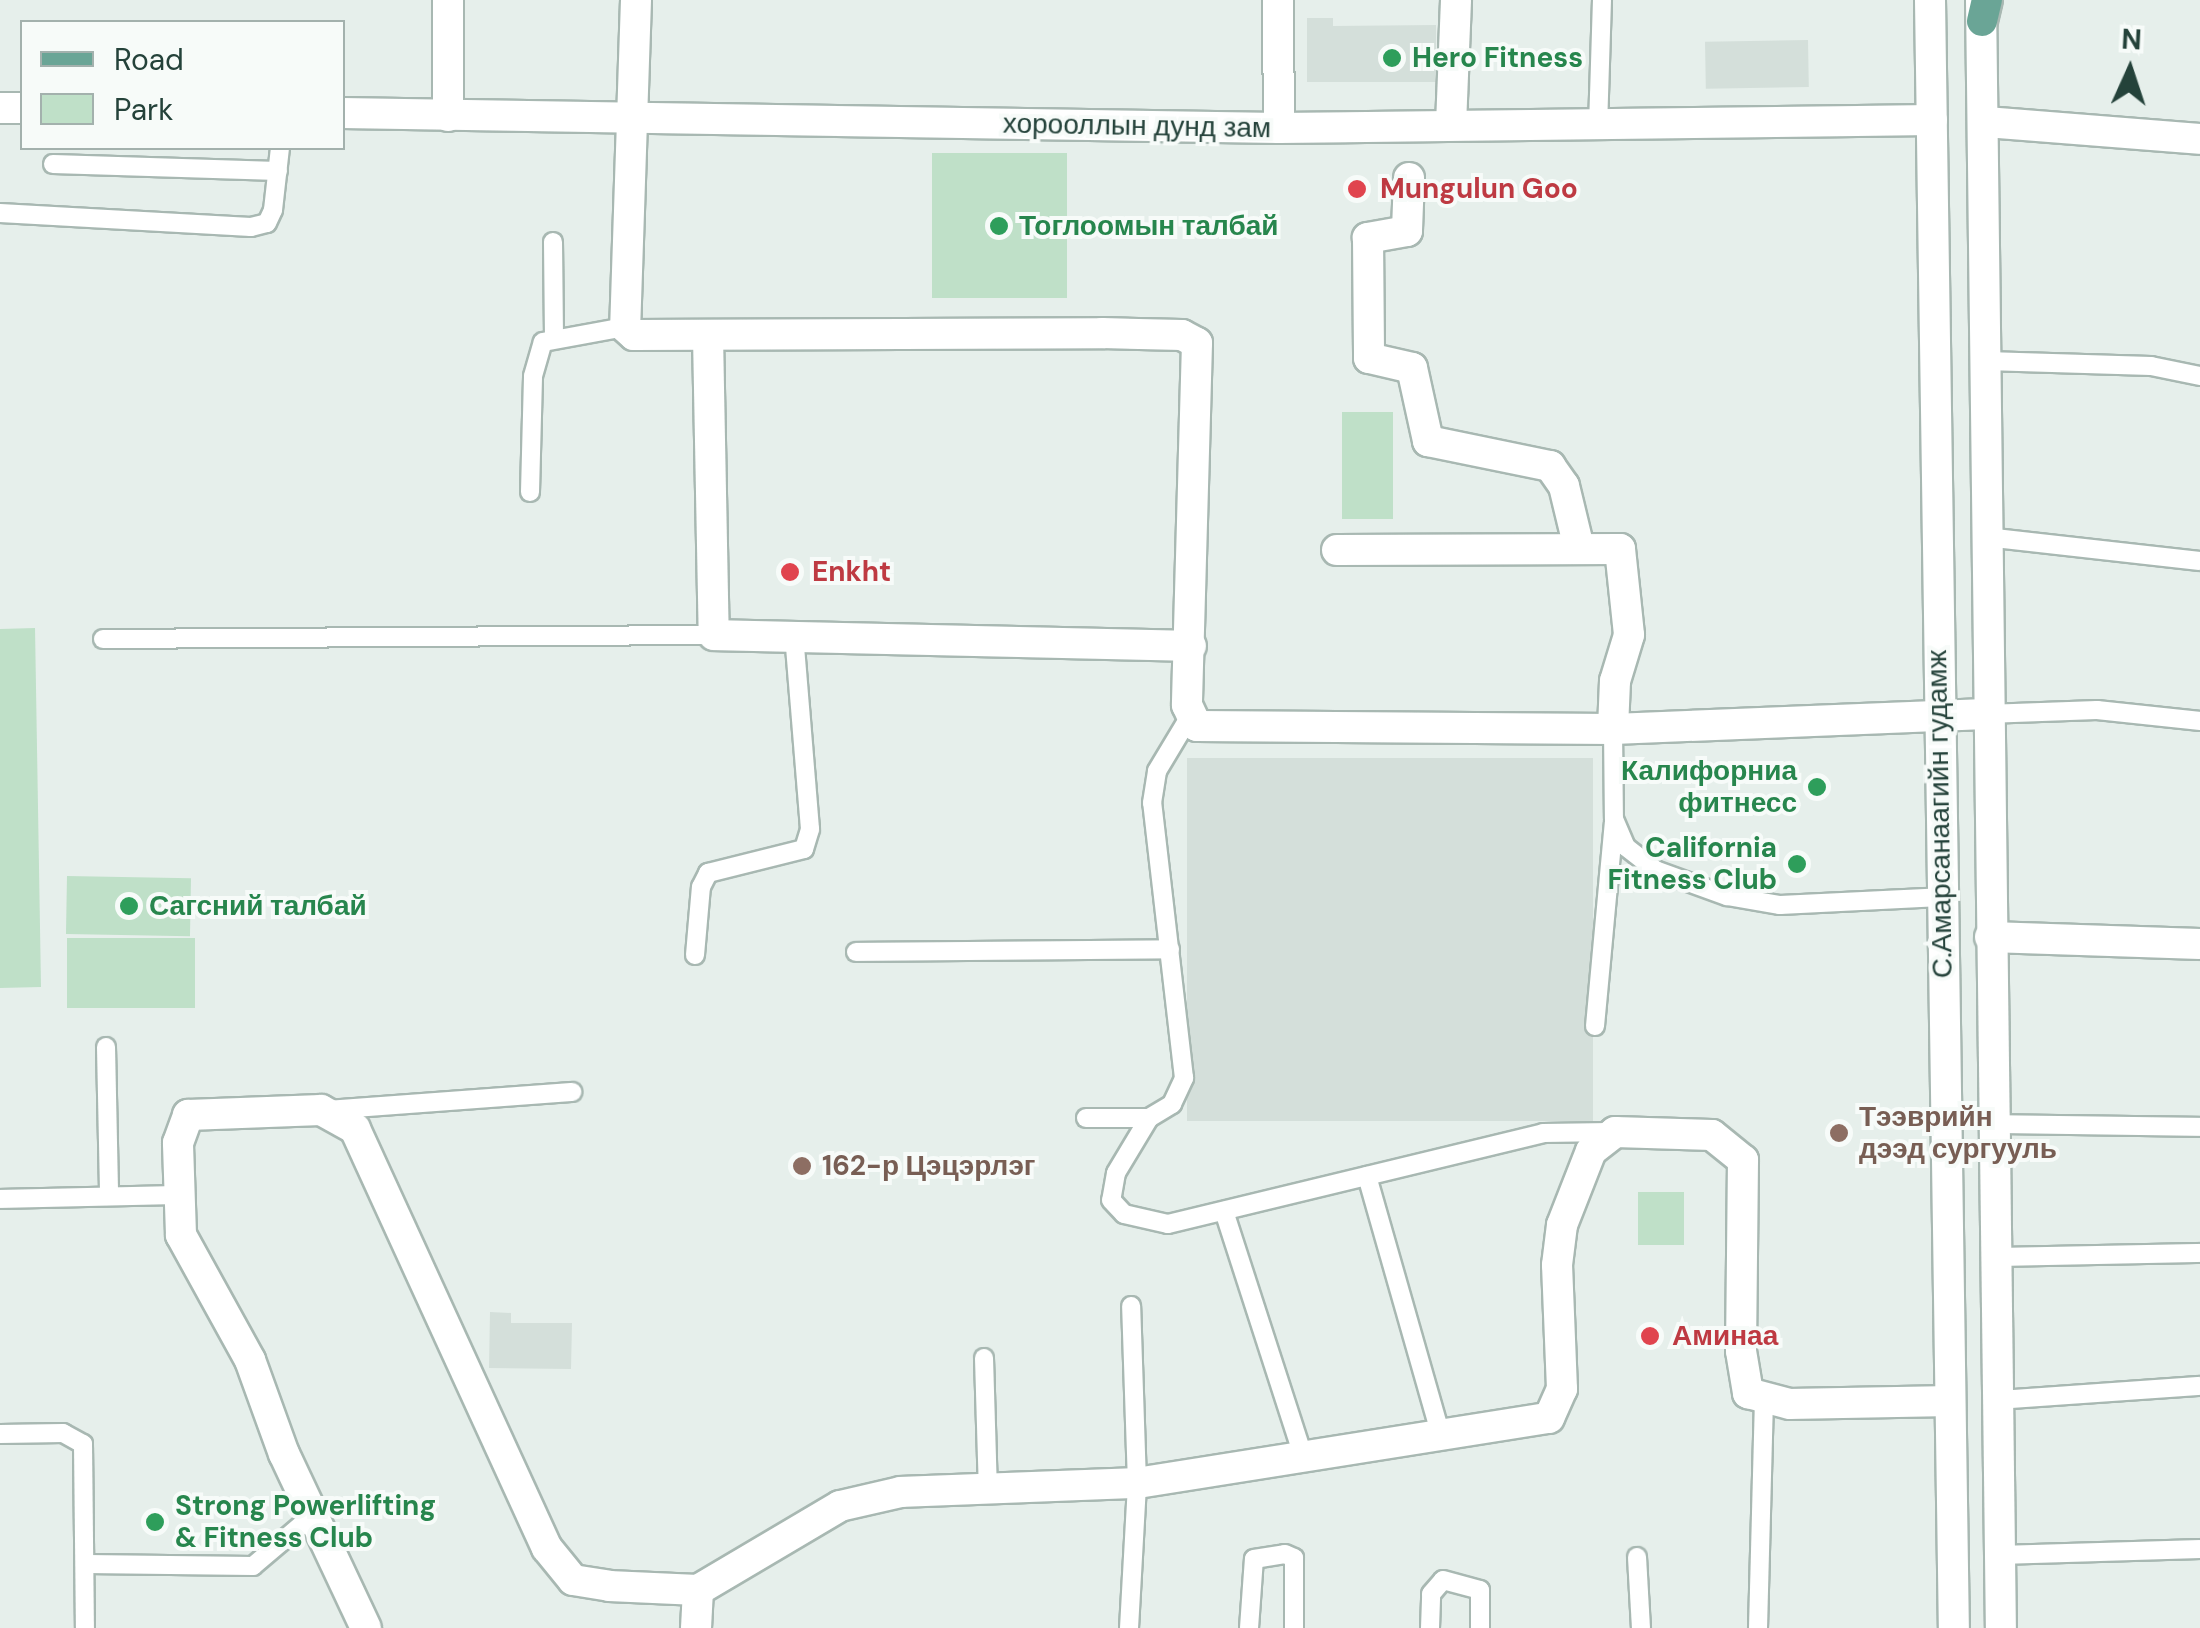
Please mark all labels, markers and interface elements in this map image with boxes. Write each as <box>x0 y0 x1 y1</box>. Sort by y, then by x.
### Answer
legend <box>20 20 345 150</box>
north arrow <box>2080 20 2180 120</box>
text: N <box>2120 21 2143 59</box>
text: Road <box>114 40 184 79</box>
place label: Hero Fitness <box>1412 41 1583 75</box>
marker: Hero Fitness <box>1381 47 1403 69</box>
text: Park <box>114 90 173 129</box>
street label: хорооллын дунд зам <box>995 107 1279 145</box>
place label: Mungulun Goo <box>1380 172 1578 206</box>
marker: Mungulun Goo <box>1344 176 1370 202</box>
place label: Тоглоомын талбай <box>1019 209 1286 243</box>
marker: Тоглоомын талбай <box>988 215 1010 237</box>
place label: Enkht <box>812 555 891 589</box>
marker: Enkht <box>777 559 803 585</box>
street label: С.Амарсанаагийн гудамж <box>1920 641 1960 987</box>
place label: Калифорниа фитнесс <box>1612 754 1797 820</box>
marker: Калифорниа фитнесс <box>1806 776 1828 798</box>
place label: California Fitness Club <box>1607 831 1777 897</box>
marker: California Fitness Club <box>1786 853 1808 875</box>
place label: Сагсний талбай <box>149 889 374 923</box>
marker: Сагсний талбай <box>118 895 140 917</box>
place label: Тээврийн дээд сургууль <box>1859 1100 2058 1166</box>
marker: Тээврийн дээд сургууль <box>1828 1122 1850 1144</box>
place label: 162-р Цэцэрлэг <box>822 1149 1040 1183</box>
marker: 162-р Цэцэрлэг <box>791 1155 813 1177</box>
place label: Аминаа <box>1672 1319 1780 1353</box>
marker: Аминаа <box>1637 1323 1663 1349</box>
place label: Strong Powerlifting & Fitness Club <box>175 1489 436 1555</box>
marker: Strong Powerlifting & Fitness Club <box>144 1511 166 1533</box>

